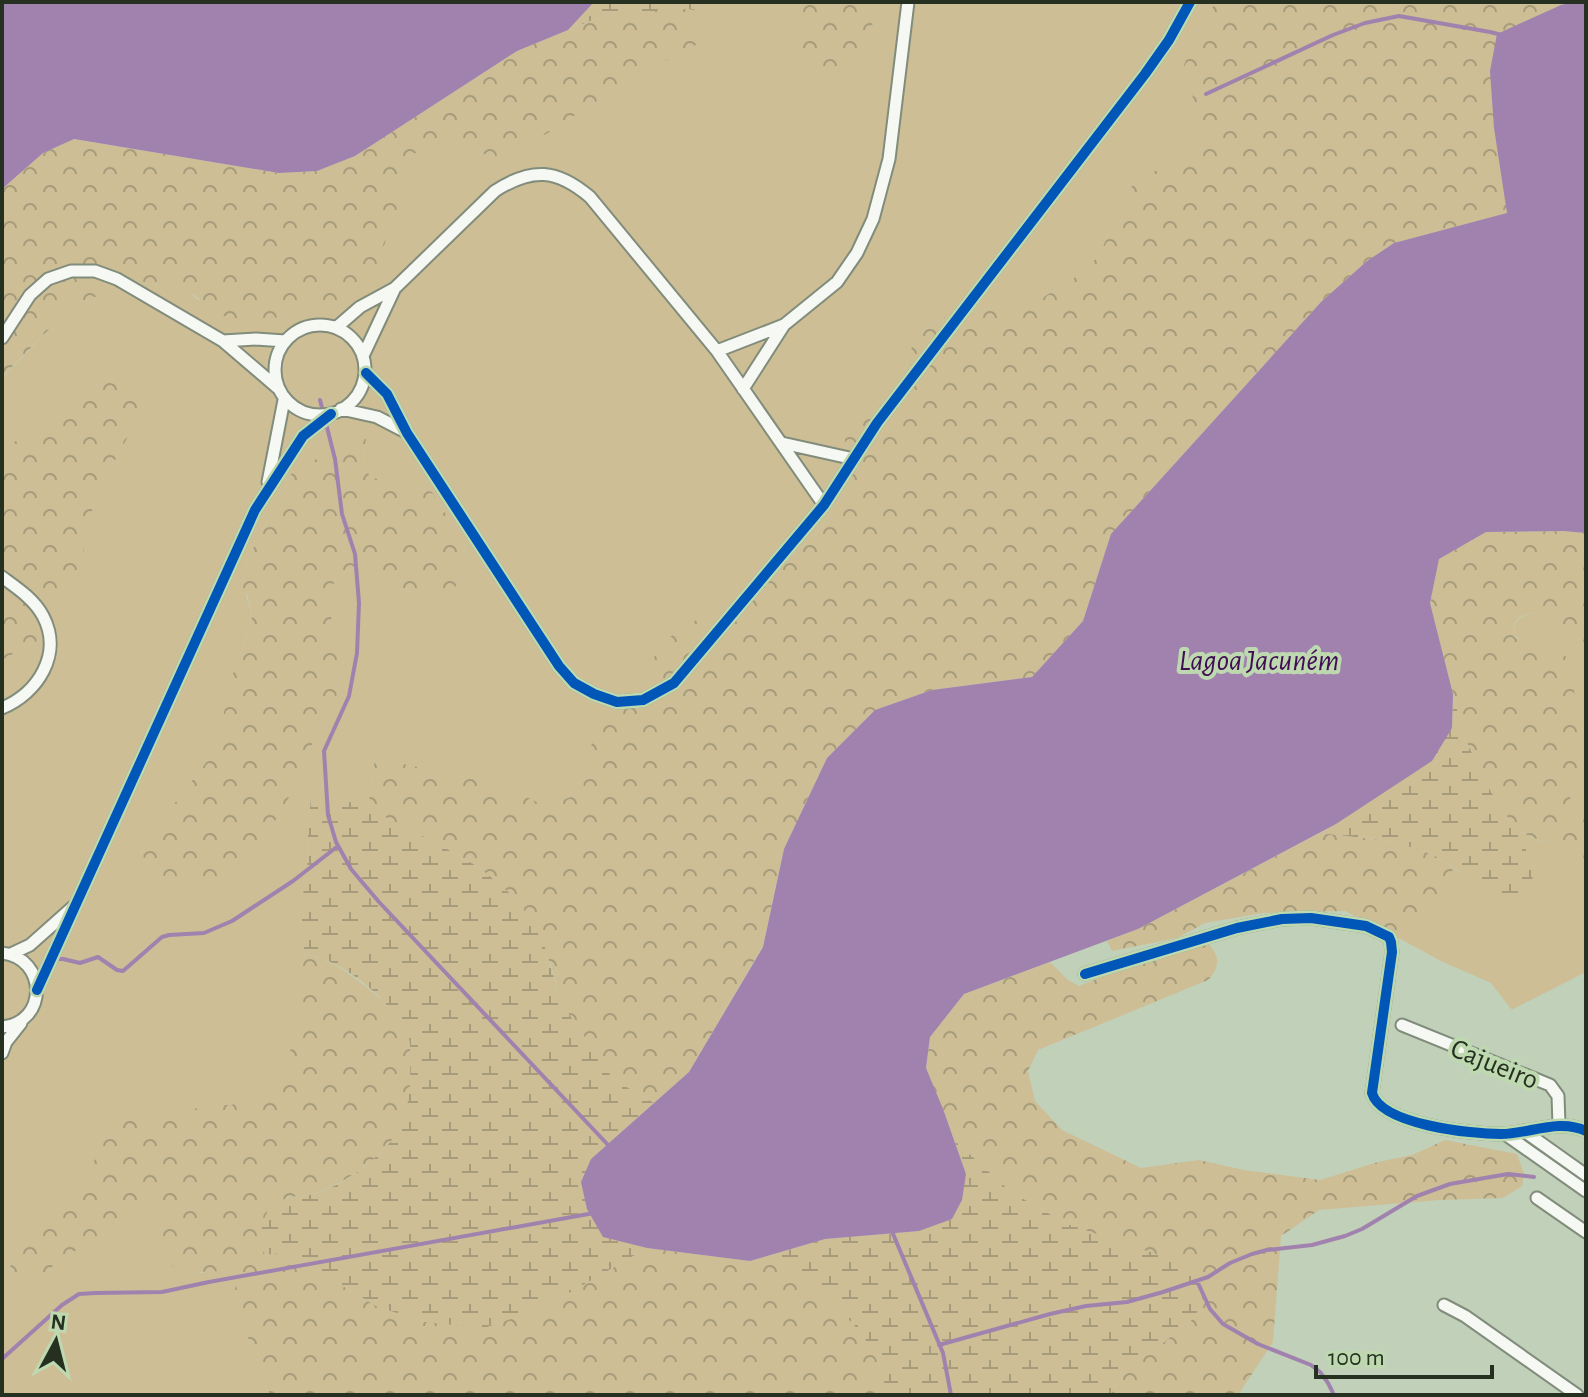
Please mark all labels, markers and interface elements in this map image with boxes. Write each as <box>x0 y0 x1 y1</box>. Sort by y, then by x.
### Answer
water label: Lagoa Jacuném <box>1179 646 1339 676</box>
street label: Cajueiro <box>1447 1035 1542 1095</box>
north arrow <box>16 1301 96 1381</box>
text: N <box>49 1310 67 1334</box>
scale bar <box>1316 1329 1492 1379</box>
text: 100 m <box>1328 1346 1385 1370</box>

